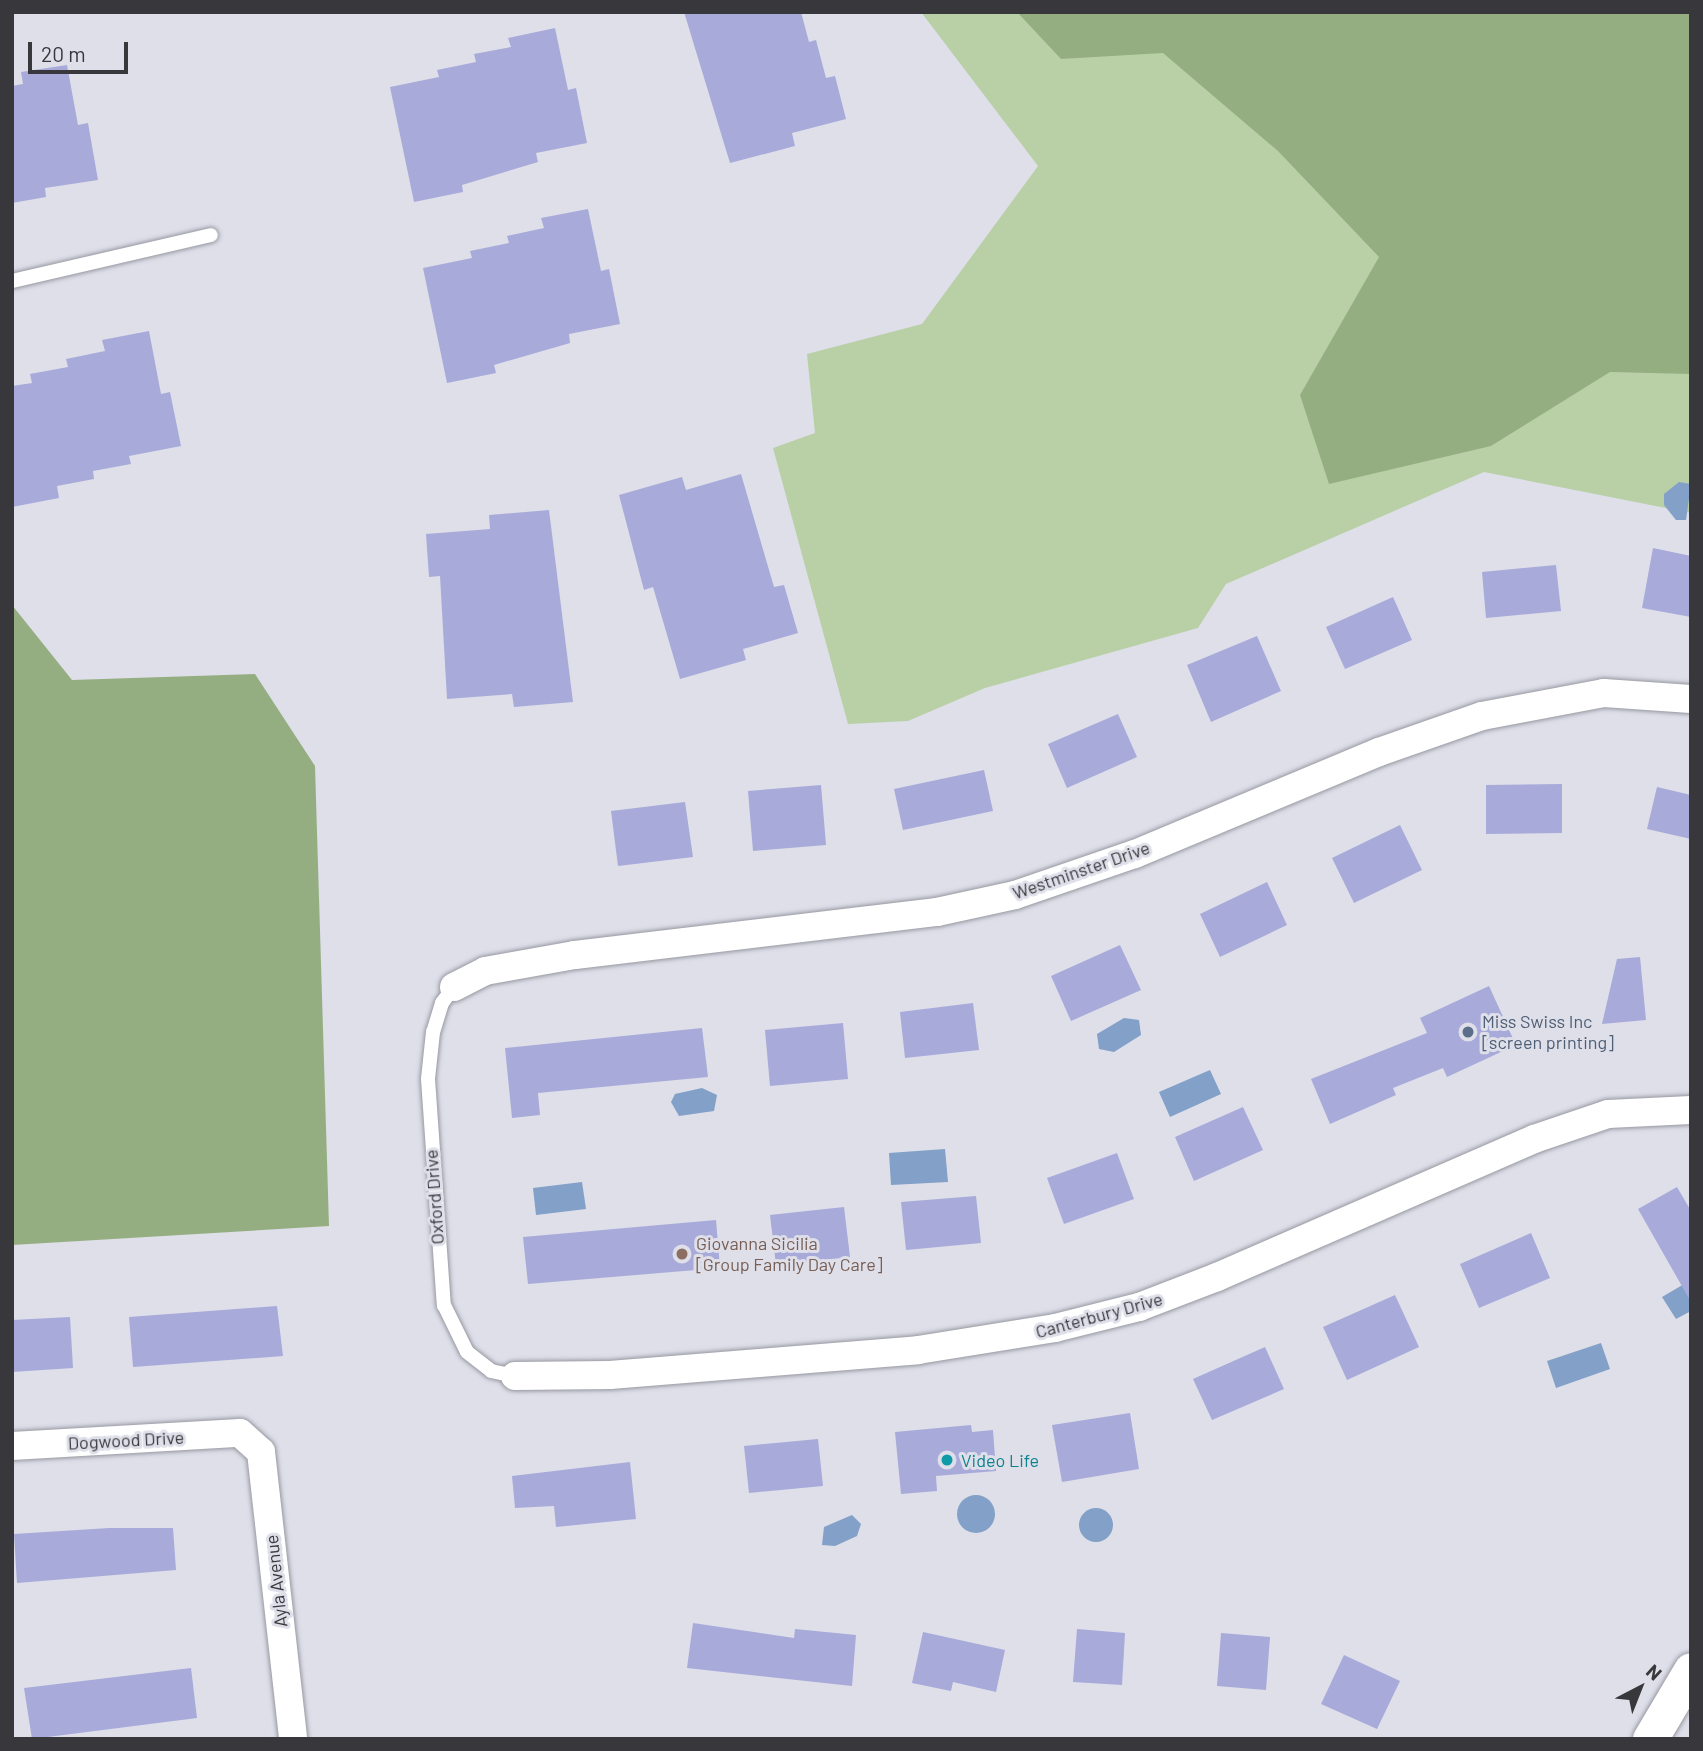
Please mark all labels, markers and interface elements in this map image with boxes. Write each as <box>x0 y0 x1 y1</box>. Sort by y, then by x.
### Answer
scale bar <box>32 28 131 72</box>
text: 20 m <box>41 41 86 66</box>
street label: Westminster Drive <box>1010 836 1152 904</box>
place label: Miss Swiss Inc [screen printing] <box>1482 1011 1614 1054</box>
marker: Miss Swiss Inc [screen printing] <box>1460 1024 1476 1040</box>
street label: Oxford Drive <box>420 1149 448 1245</box>
place label: Giovanna Sicilia [Group Family Day Care] <box>696 1233 883 1276</box>
marker: Giovanna Sicilia [Group Family Day Care] <box>674 1246 690 1262</box>
street label: Canterbury Drive <box>1033 1288 1165 1342</box>
street label: Dogwood Drive <box>67 1426 185 1454</box>
place label: Video Life <box>961 1449 1039 1471</box>
marker: Video Life <box>939 1452 955 1468</box>
street label: Ayla Avenue <box>260 1534 292 1628</box>
north arrow <box>1605 1653 1675 1723</box>
text: N <box>1642 1659 1667 1685</box>

